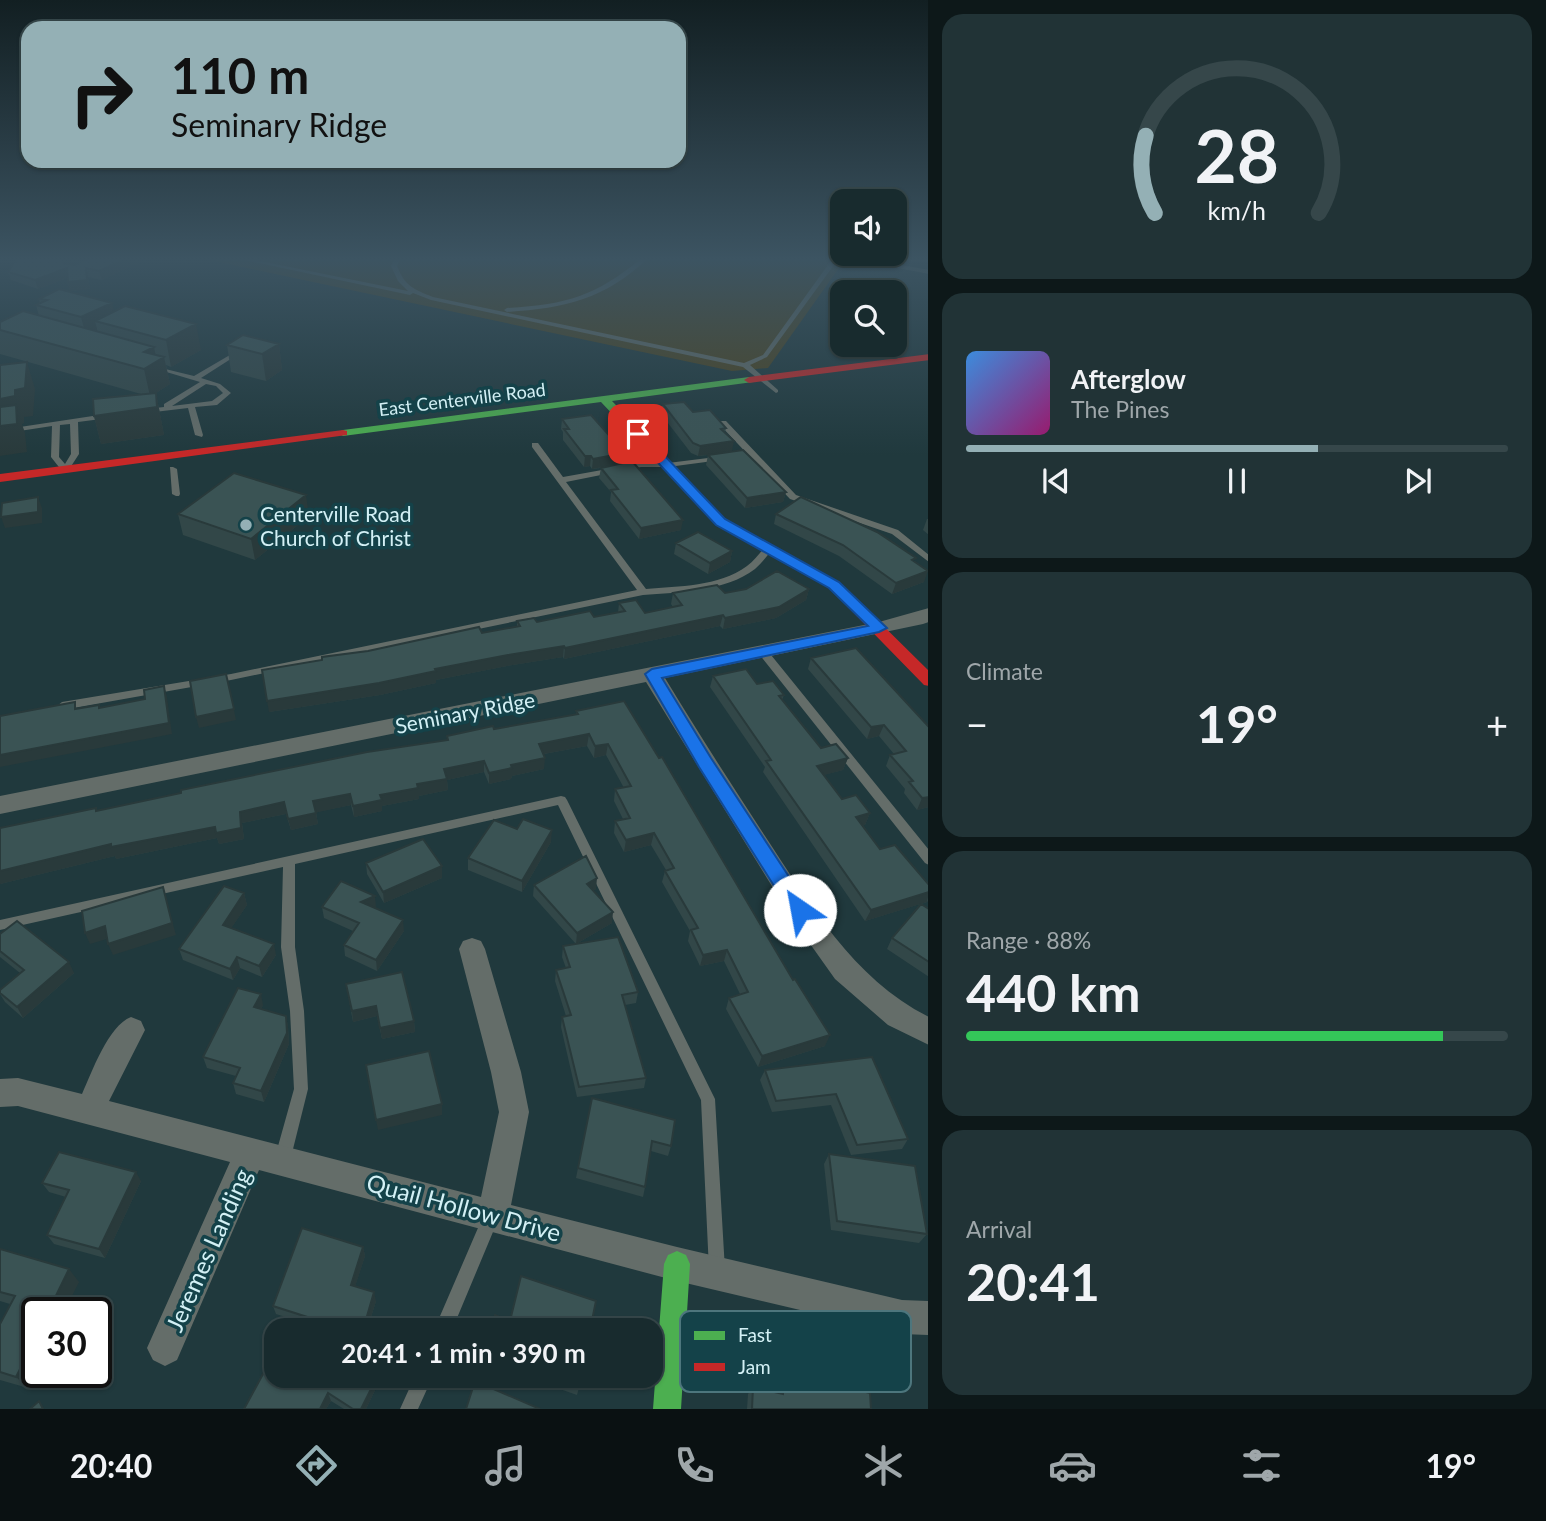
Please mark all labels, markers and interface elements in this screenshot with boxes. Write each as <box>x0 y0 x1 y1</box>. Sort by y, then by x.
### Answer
text: 110 m <box>171 46 309 104</box>
icon: right <box>56 49 147 140</box>
text: Seminary Ridge <box>171 105 387 144</box>
text: 28 <box>1195 111 1279 199</box>
map controls <box>830 189 907 357</box>
button: sound <box>830 189 907 266</box>
text: km/h <box>1208 194 1266 224</box>
button: search <box>830 280 907 357</box>
text: Afterglow <box>1071 363 1186 395</box>
street label: East Centerville Road <box>377 378 547 420</box>
text: The Pines <box>1071 395 1169 423</box>
pin <box>608 404 668 464</box>
icon: arrive <box>619 415 657 453</box>
icon: previous <box>1037 462 1075 500</box>
icon: pause <box>1218 462 1256 500</box>
icon: next <box>1399 462 1437 500</box>
place label: Centerville Road Church of Christ <box>260 501 412 550</box>
marker: Centerville Road Church of Christ <box>238 517 254 533</box>
text: Climate <box>966 657 1043 685</box>
street label: Seminary Ridge <box>393 686 537 738</box>
text: 19° <box>1196 692 1278 754</box>
text: − <box>966 701 988 747</box>
text: + <box>1486 701 1508 747</box>
position arrow <box>763 873 837 947</box>
text: Range · 88% <box>966 926 1091 954</box>
text: 440 km <box>966 961 1140 1023</box>
street label: Jeremes Landing <box>159 1164 257 1336</box>
street label: Quail Hollow Drive <box>364 1167 564 1247</box>
text: Arrival <box>966 1215 1032 1243</box>
text: 20:41 <box>966 1250 1100 1312</box>
speed limit sign: 30 <box>21 1297 112 1388</box>
legend <box>680 1311 911 1392</box>
text: Fast <box>738 1323 772 1346</box>
text: 20:41 · 1 min · 390 m <box>341 1337 586 1369</box>
text: Jam <box>738 1355 771 1378</box>
icon: directions <box>292 1441 341 1490</box>
icon: music <box>481 1441 530 1490</box>
icon: phone <box>670 1441 719 1490</box>
icon: climate <box>859 1441 908 1490</box>
icon: car <box>1048 1441 1097 1490</box>
icon: filters <box>1237 1441 1286 1490</box>
text: 20:40 <box>70 1446 152 1485</box>
text: 19° <box>1426 1446 1476 1485</box>

